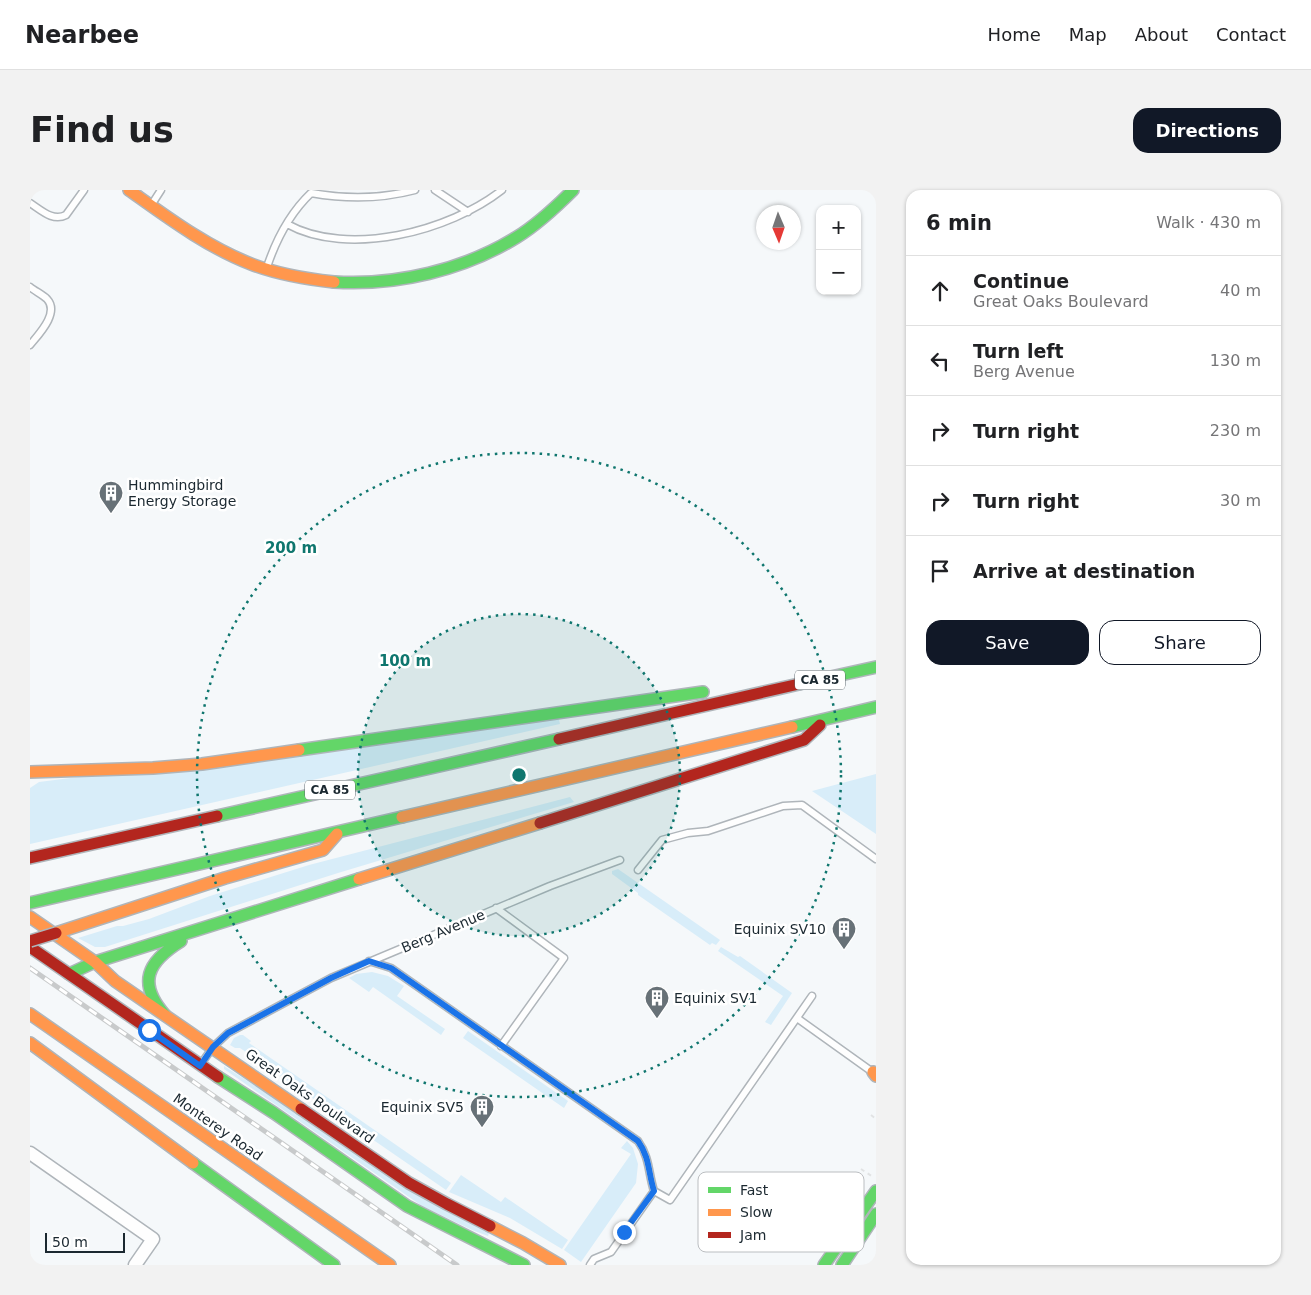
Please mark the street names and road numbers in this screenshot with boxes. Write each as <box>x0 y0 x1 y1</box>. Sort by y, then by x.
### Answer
road number: CA 85 <box>795 670 845 690</box>
road number: CA 85 <box>305 780 355 800</box>
street label: Berg Avenue <box>399 906 487 956</box>
street label: Great Oaks Boulevard <box>242 1045 378 1147</box>
street label: Monterey Road <box>170 1090 266 1164</box>

